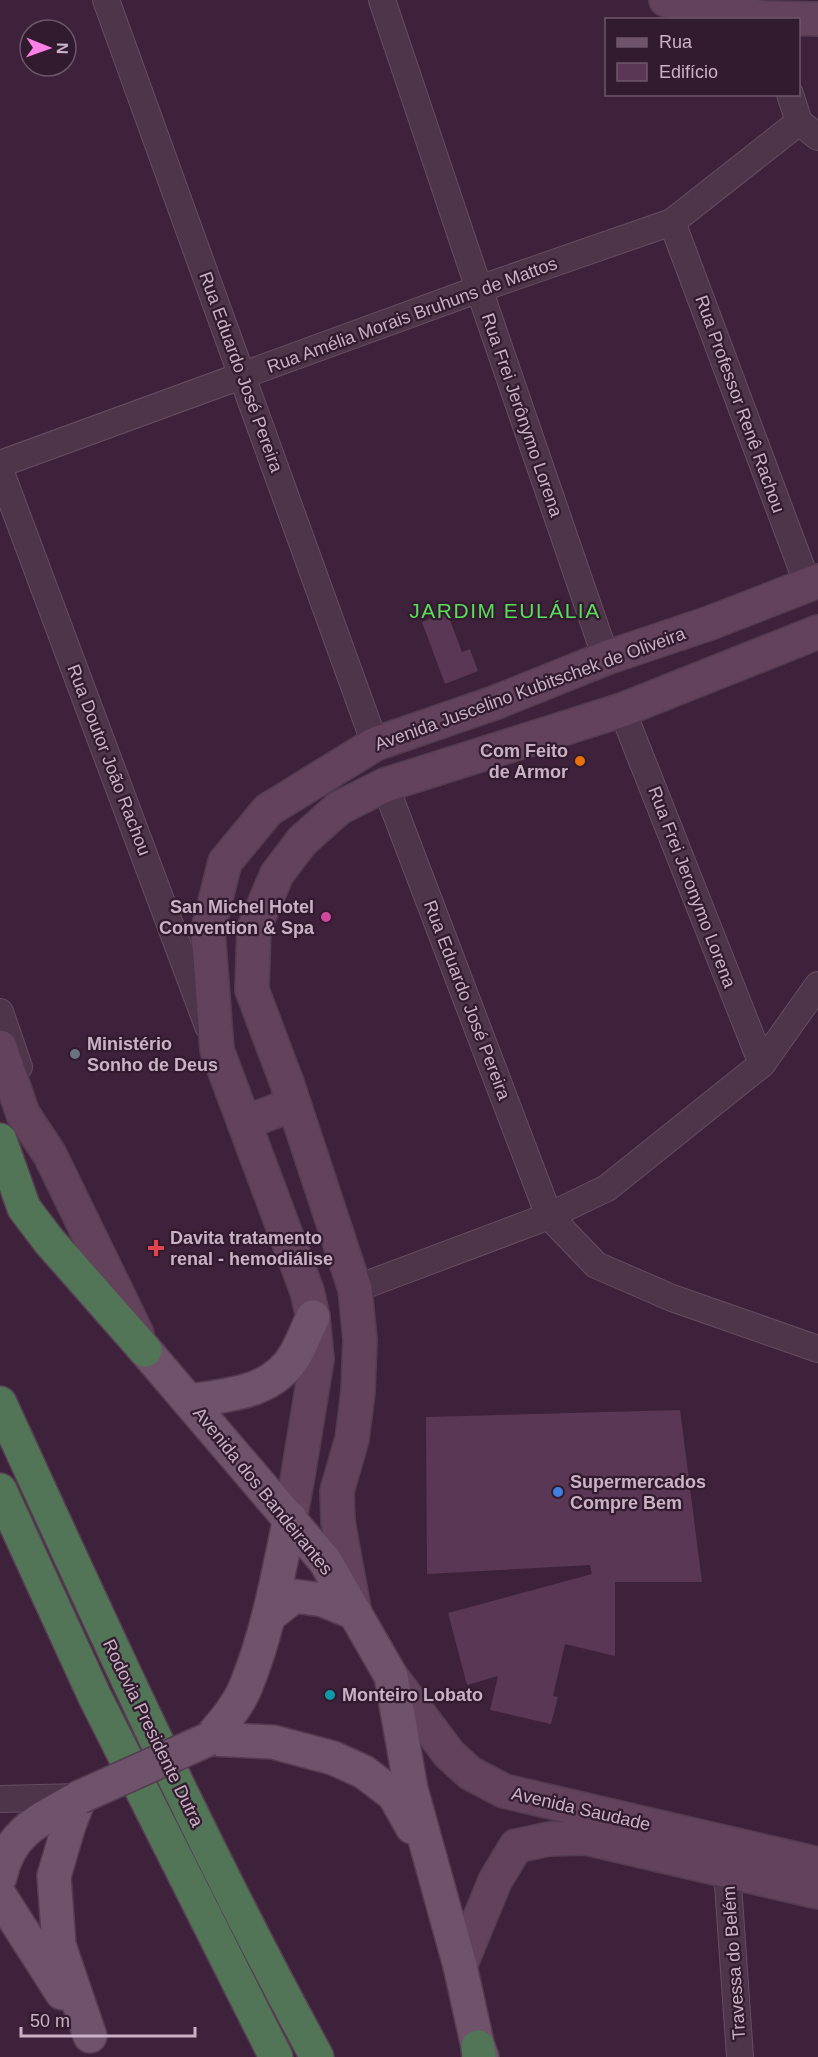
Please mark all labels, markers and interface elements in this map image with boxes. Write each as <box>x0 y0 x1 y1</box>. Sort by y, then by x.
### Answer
north arrow <box>18 18 78 78</box>
legend <box>605 18 800 96</box>
text: Rua <box>659 32 693 52</box>
text: N <box>54 42 71 54</box>
text: Edifício <box>659 62 718 82</box>
street label: Rua Amélia Morais Bruhuns de Mattos <box>264 253 560 377</box>
street label: Rua Eduardo José Pereira <box>195 269 287 476</box>
street label: Rua Professor Renê Rachou <box>691 292 789 516</box>
street label: Rua Frei Jerônymo Lorena <box>478 311 567 520</box>
district label: JARDIM EULÁLIA <box>409 599 601 622</box>
street label: Avenida Juscelino Kubitschek de Oliveira <box>372 623 689 755</box>
street label: Rua Doutor João Rachou <box>63 662 155 858</box>
place label: Com Feito de Armor <box>480 741 568 782</box>
marker: Com Feito de Armor <box>573 754 587 768</box>
street label: Rua Frei Jeronymo Lorena <box>644 783 740 991</box>
place label: San Michel Hotel Convention & Spa <box>159 897 315 938</box>
street label: Rua Eduardo José Pereira <box>420 897 515 1104</box>
marker: San Michel Hotel Convention & Spa <box>319 910 333 924</box>
place label: Ministério Sonho de Deus <box>87 1034 218 1075</box>
marker: Ministério Sonho de Deus <box>68 1047 82 1061</box>
place label: Davita tratamento renal - hemodiálise <box>170 1228 333 1269</box>
marker: Davita tratamento renal - hemodiálise <box>147 1239 165 1257</box>
street label: Avenida dos Bandeirantes <box>189 1403 337 1579</box>
place label: Supermercados Compre Bem <box>570 1472 706 1513</box>
marker: Supermercados Compre Bem <box>551 1485 565 1499</box>
street label: Rodovia Presidente Dutra <box>99 1636 208 1831</box>
place label: Monteiro Lobato <box>342 1685 483 1705</box>
marker: Monteiro Lobato <box>323 1688 337 1702</box>
street label: Avenida Saudade <box>510 1783 652 1835</box>
street label: Travessa do Belém <box>719 1885 749 2041</box>
scale bar <box>21 2000 195 2038</box>
text: 50 m <box>30 2011 70 2031</box>

